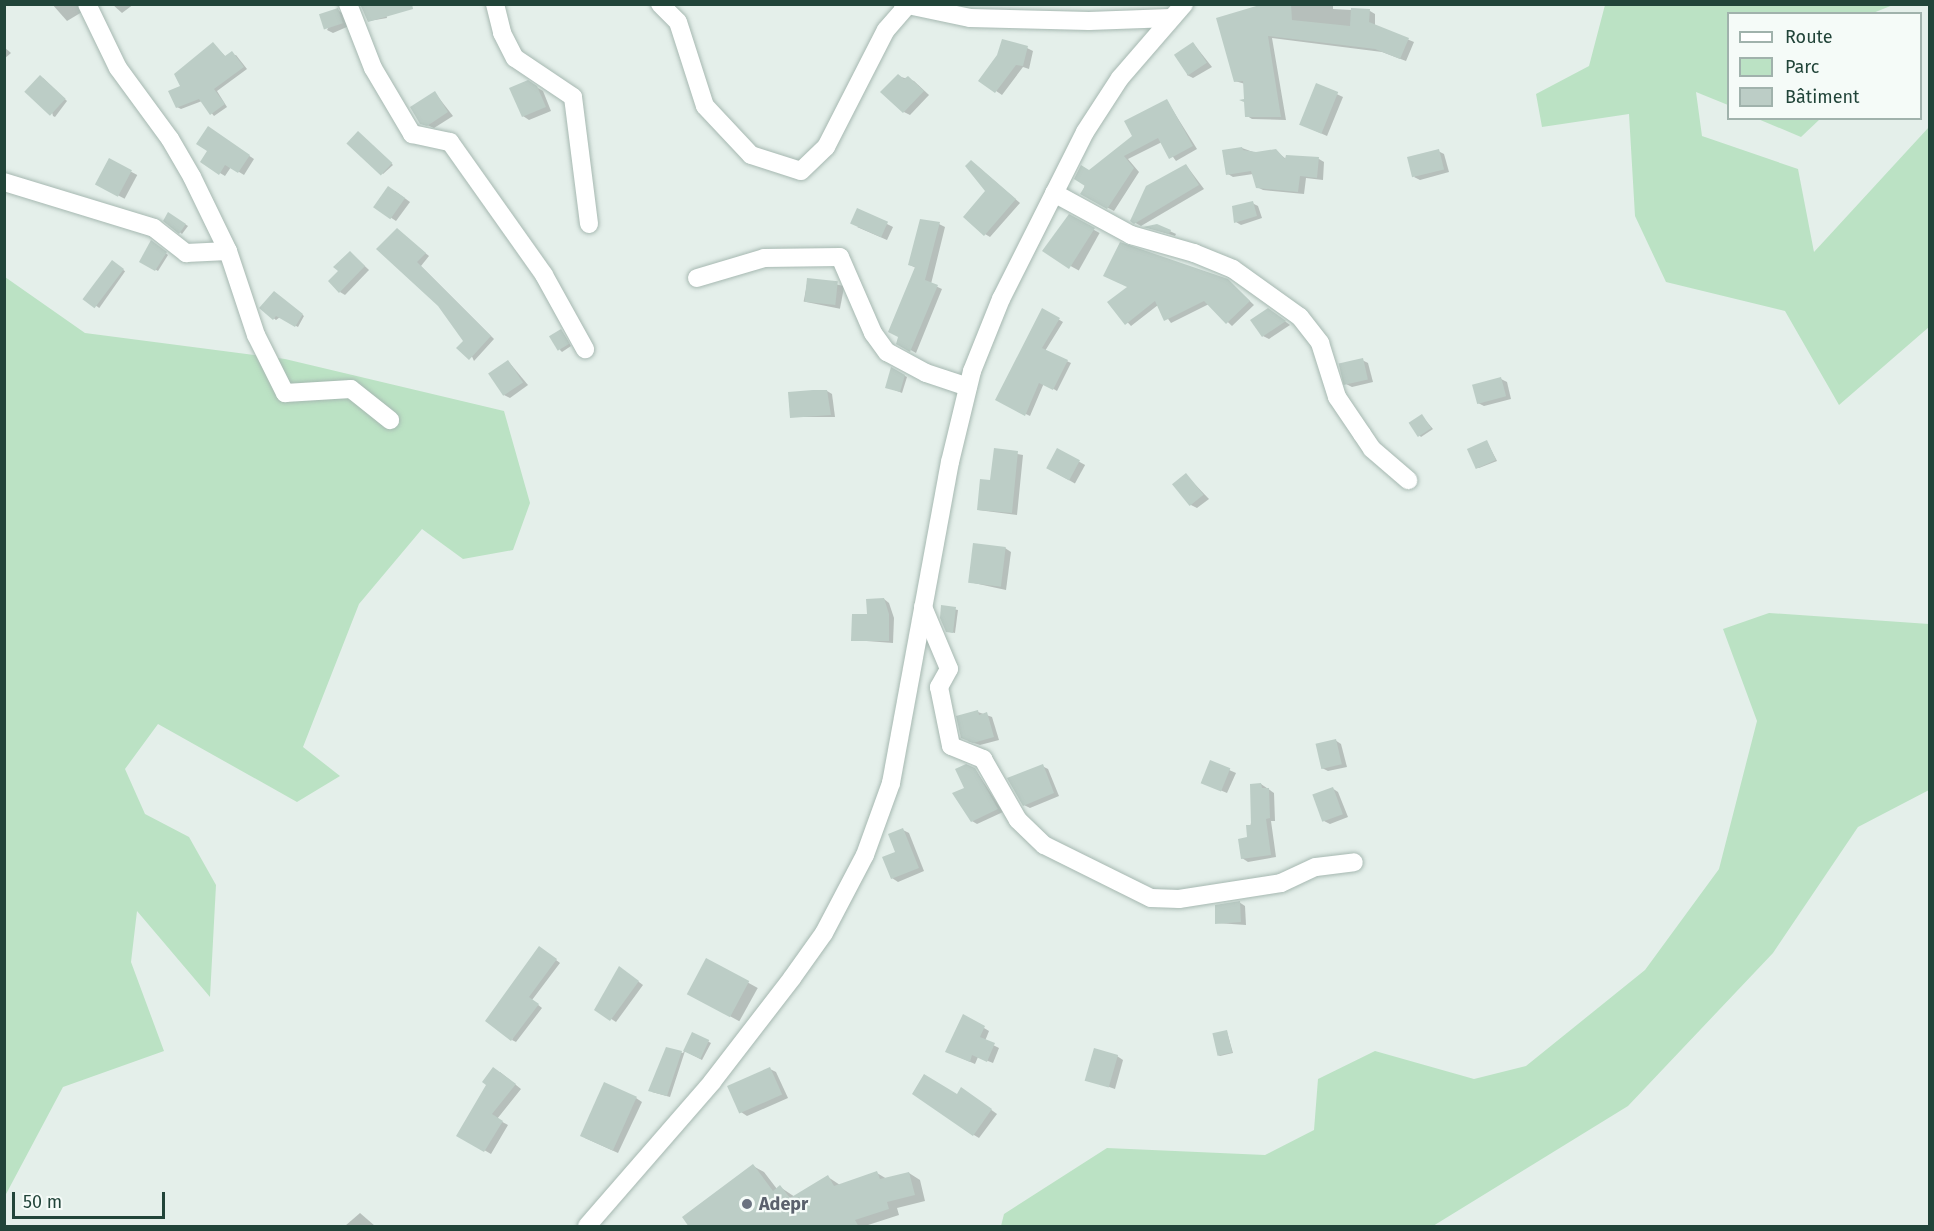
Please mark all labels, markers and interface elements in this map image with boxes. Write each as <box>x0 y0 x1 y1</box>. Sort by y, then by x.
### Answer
legend <box>1727 12 1922 120</box>
text: Route <box>1785 26 1833 48</box>
text: Parc <box>1785 56 1819 78</box>
text: Bâtiment <box>1785 86 1860 108</box>
scale bar <box>15 1180 168 1218</box>
text: 50 m <box>23 1191 62 1213</box>
place label: Adepr <box>759 1193 808 1215</box>
marker: Adepr <box>740 1197 754 1211</box>

